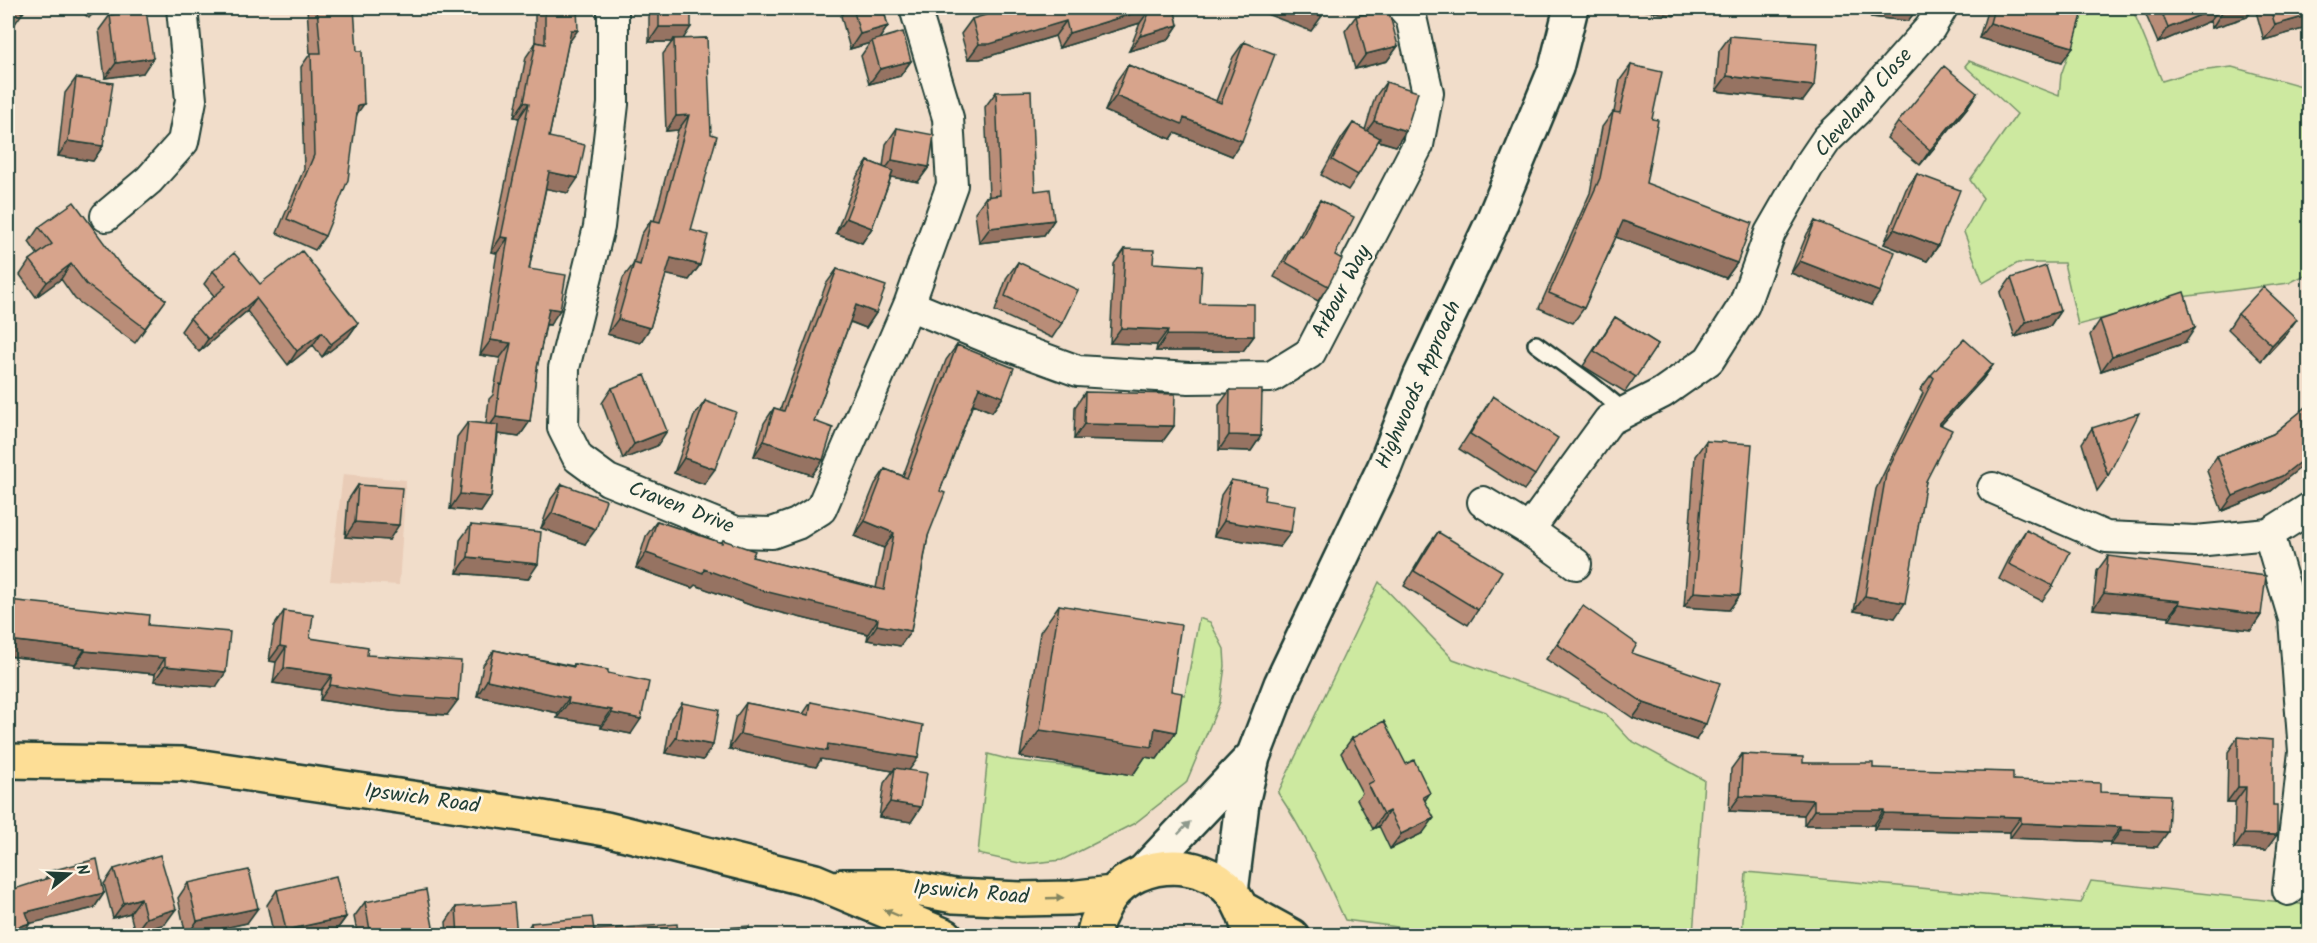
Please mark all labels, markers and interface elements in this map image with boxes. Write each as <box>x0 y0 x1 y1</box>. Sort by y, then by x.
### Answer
street label: Cleveland Close <box>1807 40 1921 165</box>
street label: Arbour Way <box>1304 239 1381 345</box>
street label: Highwoods Approach <box>1367 296 1471 474</box>
street label: Craven Drive <box>623 473 739 544</box>
street label: Ipswich Road <box>362 775 482 823</box>
one-way arrow <box>1177 821 1191 836</box>
north arrow <box>39 844 99 904</box>
text: N <box>68 861 95 878</box>
street label: Ipswich Road <box>912 872 1031 915</box>
one-way arrow <box>1046 894 1065 903</box>
one-way arrow <box>883 908 901 918</box>

